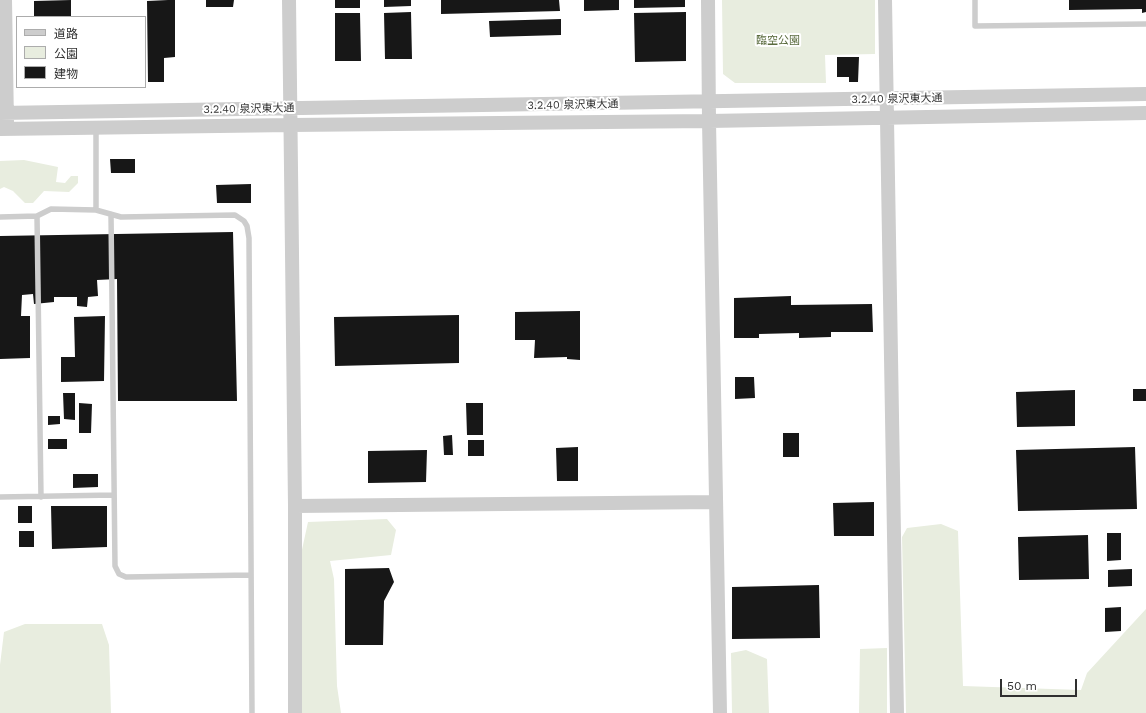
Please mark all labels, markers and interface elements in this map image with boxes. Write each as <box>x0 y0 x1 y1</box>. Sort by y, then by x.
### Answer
legend <box>16 16 146 88</box>
text: 道路 <box>54 27 78 41</box>
park label: 臨空公園 <box>756 34 800 48</box>
text: 公園 <box>54 47 78 61</box>
text: 建物 <box>54 67 78 81</box>
street label: 3.2.40 泉沢東大通 <box>851 92 943 106</box>
street label: 3.2.40 泉沢東大通 <box>527 98 619 112</box>
street label: 3.2.40 泉沢東大通 <box>203 102 295 116</box>
scale bar <box>1002 671 1079 697</box>
text: 50 m <box>1007 679 1037 693</box>

